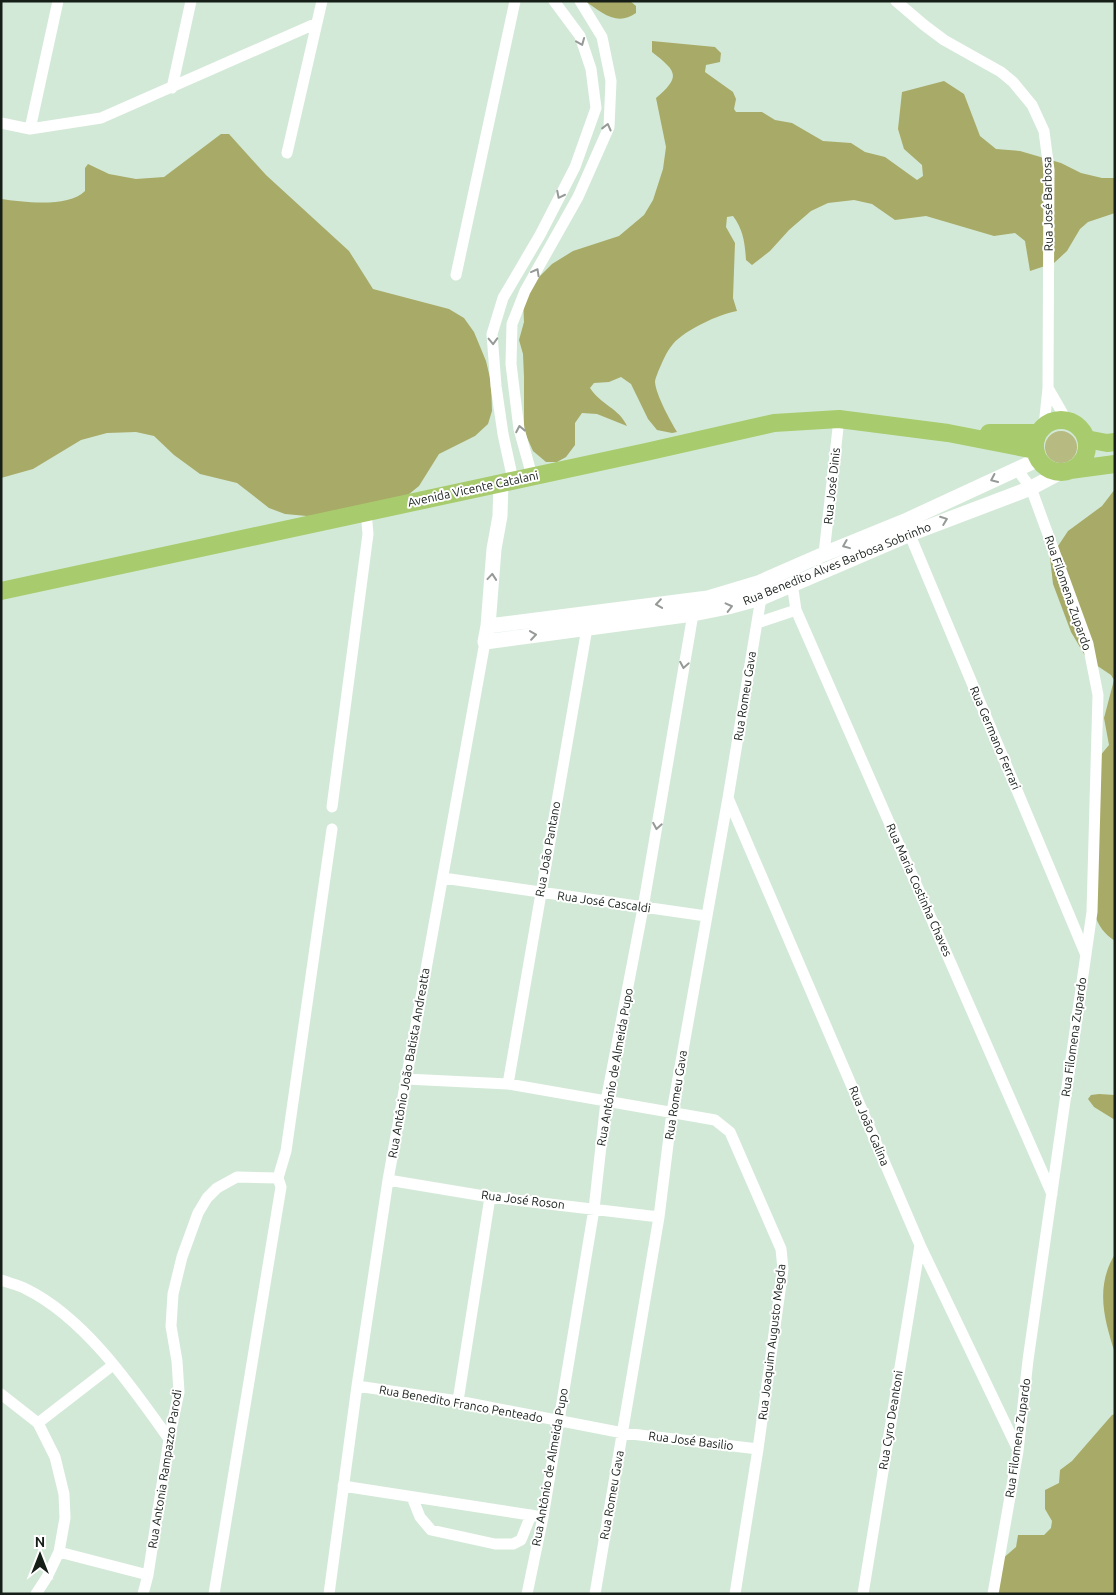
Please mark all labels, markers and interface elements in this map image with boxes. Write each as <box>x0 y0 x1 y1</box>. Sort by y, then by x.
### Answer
one-way arrow <box>575 37 586 46</box>
one-way arrow <box>602 123 612 131</box>
street label: Rua José Barbosa <box>1040 157 1055 251</box>
one-way arrow <box>556 190 566 199</box>
one-way arrow <box>529 268 539 277</box>
one-way arrow <box>488 338 498 345</box>
one-way arrow <box>515 424 526 433</box>
street label: Rua José Dinis <box>821 447 842 525</box>
street label: Avenida Vicente Catalani <box>406 468 540 509</box>
one-way arrow <box>990 473 999 483</box>
one-way arrow <box>939 516 948 527</box>
street label: Rua Benedito Alves Barbosa Sobrinho <box>741 520 933 607</box>
street label: Rua Filomena Zupardo <box>1043 534 1094 652</box>
one-way arrow <box>842 539 851 549</box>
one-way arrow <box>486 573 497 581</box>
one-way arrow <box>654 598 662 609</box>
one-way arrow <box>724 602 733 613</box>
one-way arrow <box>530 630 538 641</box>
street label: Rua Romeu Gava <box>731 650 758 742</box>
one-way arrow <box>680 661 690 670</box>
street label: Rua Germano Ferrari <box>968 684 1023 792</box>
street label: Rua João Pantano <box>533 800 562 898</box>
one-way arrow <box>653 821 663 830</box>
street label: Rua Maria Costinha Chaves <box>884 821 955 958</box>
street label: Rua José Cascaldi <box>556 889 652 915</box>
street label: Rua Antônio João Batista Andreatta <box>385 967 432 1159</box>
street label: Rua Filomena Zupardo <box>1059 976 1088 1098</box>
street label: Rua Antônio de Almeida Pupo <box>594 987 635 1147</box>
street label: Rua Romeu Gava <box>662 1049 689 1141</box>
street label: Rua João Galina <box>847 1084 892 1168</box>
street label: Rua José Roson <box>480 1188 566 1211</box>
street label: Rua Joaquim Augusto Megda <box>755 1263 788 1421</box>
street label: Rua Cyro Deantoni <box>876 1369 905 1470</box>
street label: Rua Filomena Zupardo <box>1003 1377 1032 1499</box>
street label: Rua Benedito Franco Penteado <box>378 1383 544 1424</box>
street label: Rua Antônio de Almeida Pupo <box>529 1387 570 1547</box>
street label: Rua Antonia Rampazzo Parodi <box>146 1388 184 1549</box>
street label: Rua José Basilio <box>648 1429 734 1452</box>
street label: Rua Romeu Gava <box>597 1449 626 1541</box>
north arrow <box>15 1530 65 1580</box>
text: N <box>35 1534 45 1550</box>

